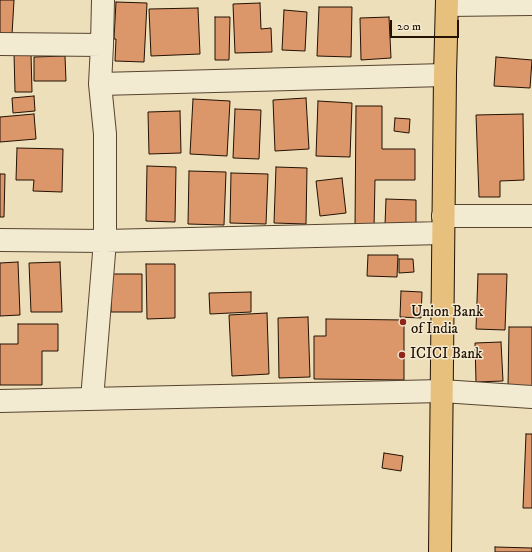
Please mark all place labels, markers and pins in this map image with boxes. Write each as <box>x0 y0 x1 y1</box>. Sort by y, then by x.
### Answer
place label: Union Bank of India <box>411 304 483 339</box>
marker: Union Bank of India <box>398 317 408 327</box>
place label: ICICI Bank <box>410 346 483 364</box>
marker: ICICI Bank <box>397 350 407 360</box>

